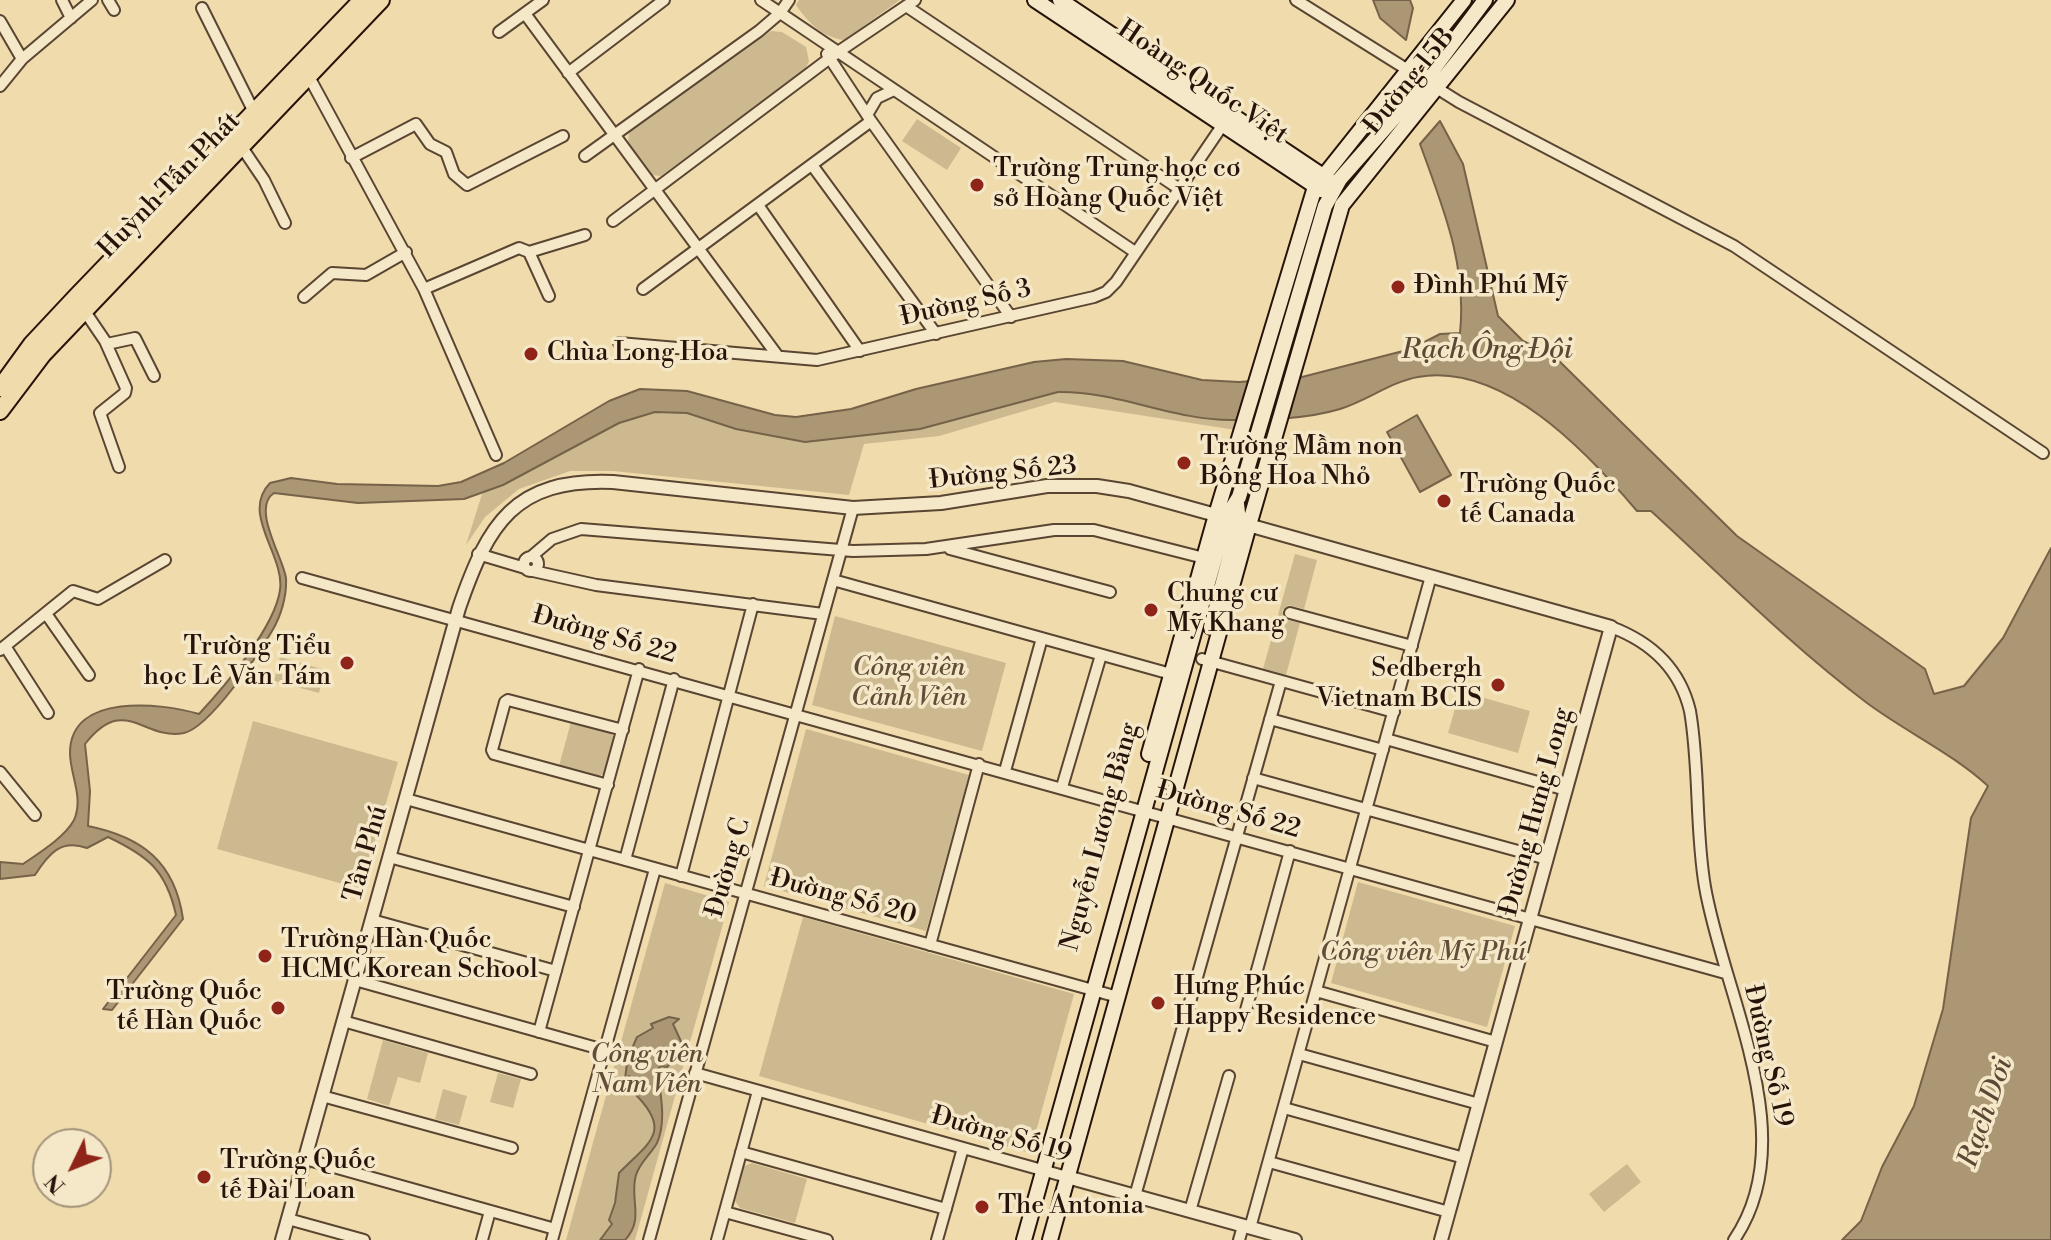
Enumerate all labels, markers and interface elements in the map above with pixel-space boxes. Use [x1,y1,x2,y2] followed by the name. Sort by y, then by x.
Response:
[1111,14,1293,152] street label: Hoàng Quốc Việt
[1358,23,1462,141] street label: Đường 15B
[92,106,248,266] street label: Huỳnh Tấn Phát
[993,154,1241,216] place label: Trường Trung học cơ sở Hoàng Quốc Việt
[968,176,986,194] marker: Trường Trung học cơ sở Hoàng Quốc Việt
[1414,271,1568,303] place label: Đình Phú Mỹ
[898,274,1034,334] street label: Đường Số 3
[1389,278,1407,296] marker: Đình Phú Mỹ
[1401,334,1573,368] water label: Rạch Ông Đội
[547,338,728,370] place label: Chùa Long Hoa
[522,345,540,363] marker: Chùa Long Hoa
[1200,432,1403,494] place label: Trường Mầm non Bông Hoa Nhỏ
[928,451,1078,497] street label: Đường Số 23
[1175,454,1193,472] marker: Trường Mầm non Bông Hoa Nhỏ
[1460,470,1616,532] place label: Trường Quốc tế Canada
[1435,492,1453,510] marker: Trường Quốc tế Canada
[1167,579,1285,640] place label: Chung cư Mỹ Khang
[528,601,680,671] street label: Đường Số 22
[1142,601,1160,619] marker: Chung cư Mỹ Khang
[144,632,331,694] place label: Trường Tiểu học Lê Văn Tám
[851,653,967,714] park label: Công viên Cảnh Viên
[338,654,356,672] marker: Trường Tiểu học Lê Văn Tám
[1316,654,1482,716] place label: Sedbergh Vietnam BCIS
[1489,676,1507,694] marker: Sedbergh Vietnam BCIS
[1494,704,1580,920] street label: Đường Hưng Long
[1055,719,1147,955] street label: Nguyễn Lương Bằng
[1152,776,1304,846] street label: Đường Số 22
[338,802,396,906] street label: Tân Phú
[700,815,758,921] street label: Đường C
[766,863,920,933] street label: Đường Số 20
[281,925,538,986] place label: Trường Hàn Quốc HCMC Korean School
[1320,938,1526,970] park label: Công viên Mỹ Phú
[256,947,274,965] marker: Trường Hàn Quốc HCMC Korean School
[1174,972,1376,1034] place label: Hưng Phúc Happy Residence
[106,977,262,1038] place label: Trường Quốc tế Hàn Quốc
[1736,982,1798,1130] street label: Đường Số 19
[1149,994,1167,1012] marker: Hưng Phúc Happy Residence
[269,999,287,1017] marker: Trường Quốc tế Hàn Quốc
[591,1040,703,1102] park label: Công viên Nam Viên
[1953,1054,2021,1172] water label: Rạch Dơi
[927,1101,1075,1171] street label: Đường Số 19
[32,1128,112,1208] north arrow
[220,1146,376,1208] place label: Trường Quốc tế Đài Loan
[40,1168,71,1199] text: N
[195,1168,213,1186] marker: Trường Quốc tế Đài Loan
[998,1191,1144,1223] place label: The Antonia
[973,1198,991,1216] marker: The Antonia

